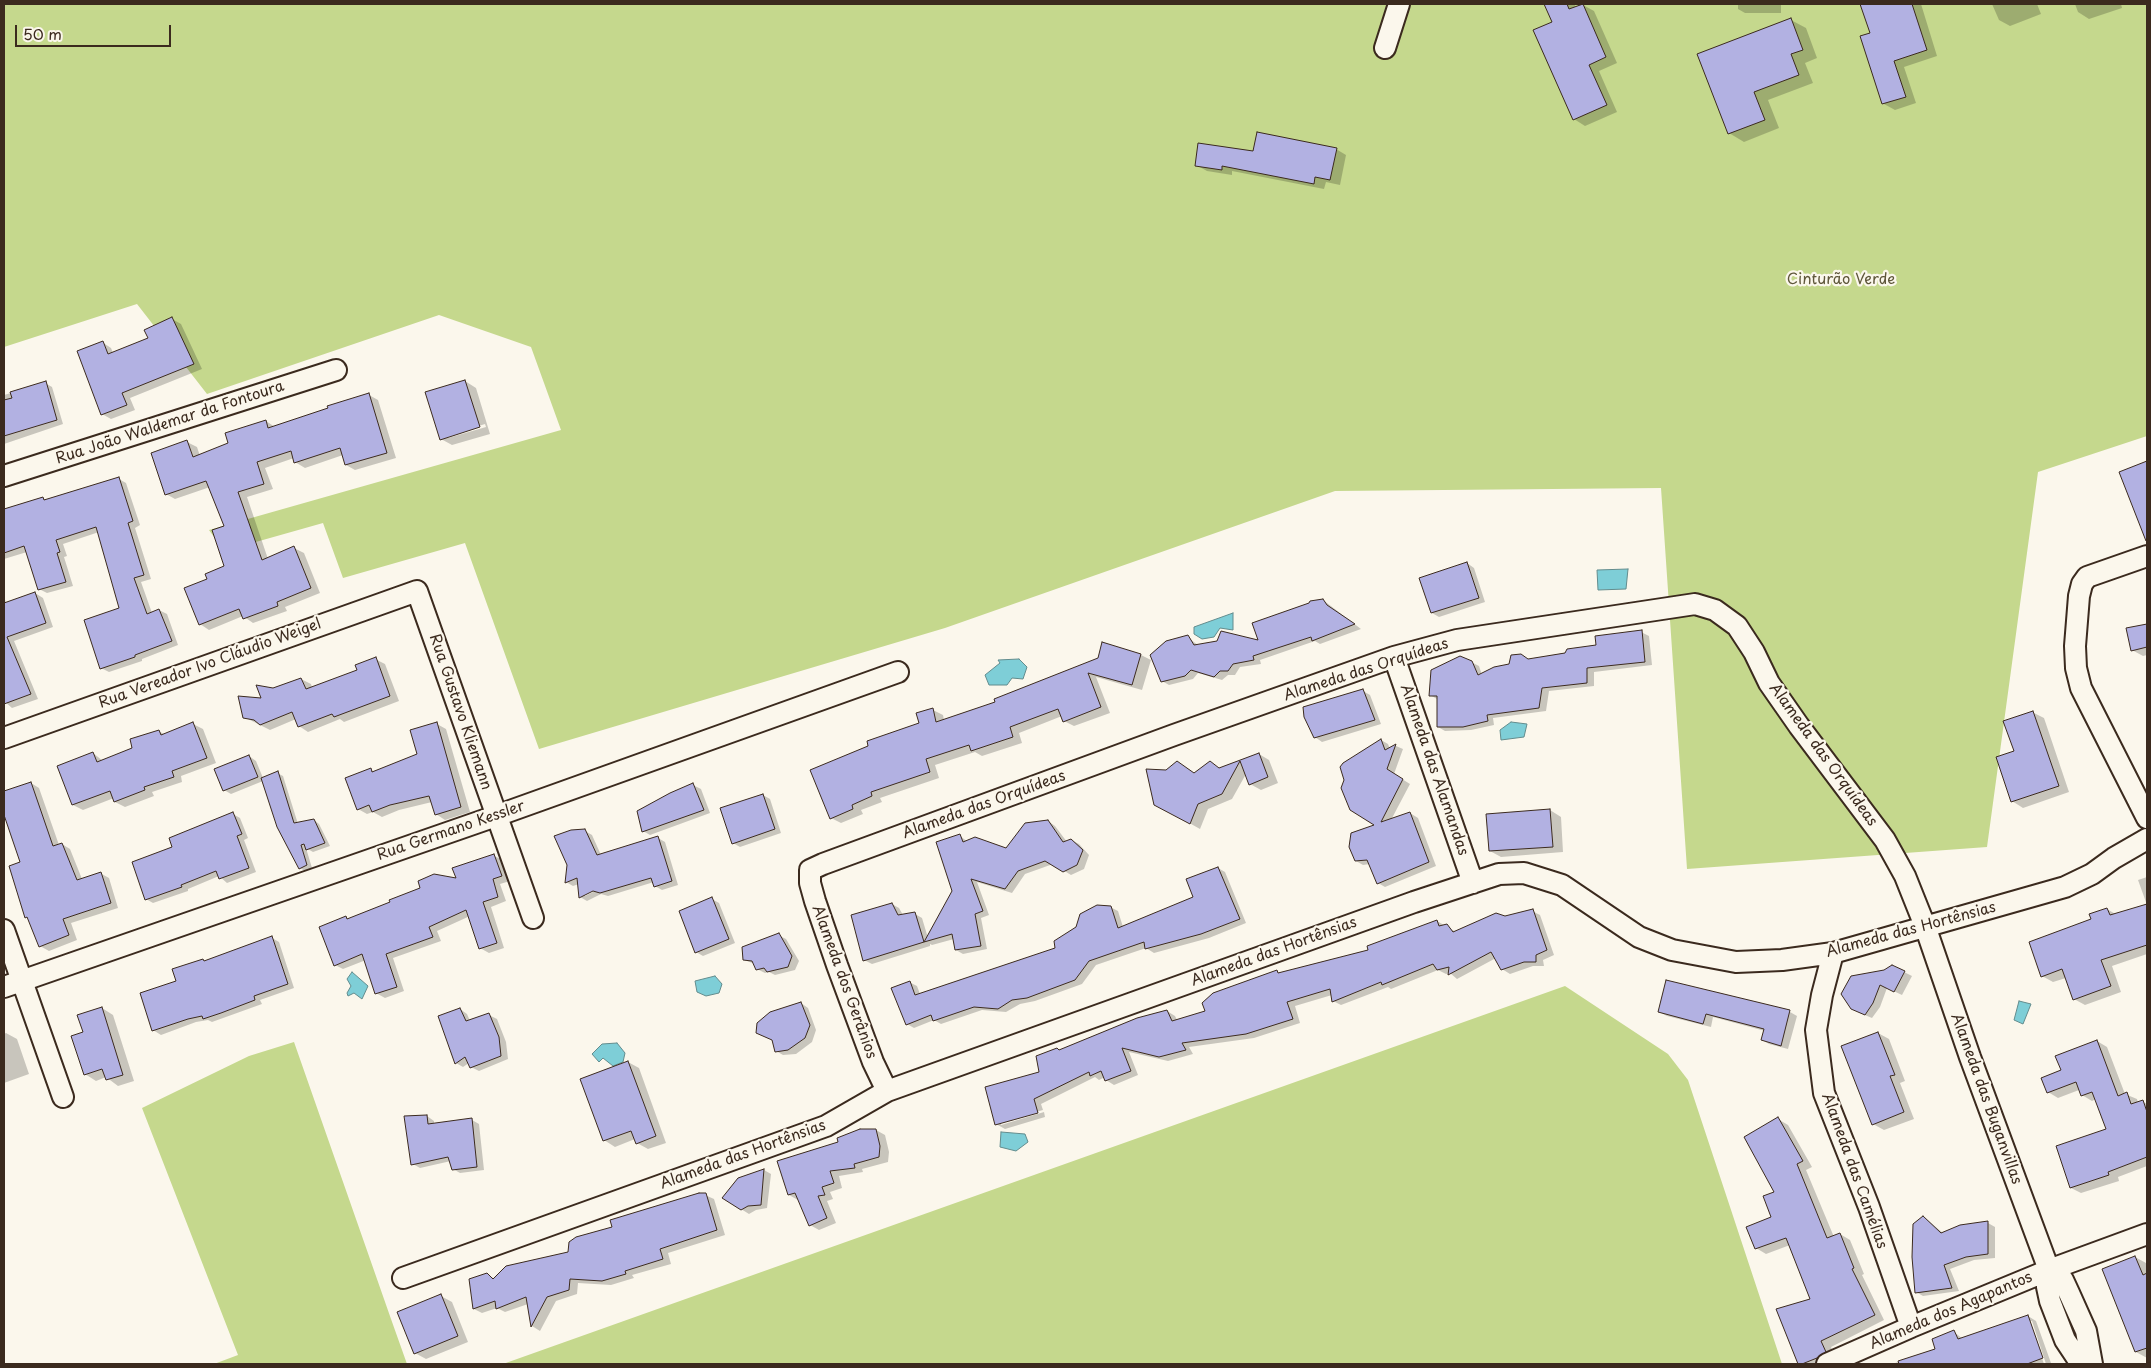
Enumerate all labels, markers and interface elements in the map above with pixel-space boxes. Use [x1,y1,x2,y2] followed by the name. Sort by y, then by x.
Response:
[18,15,174,47] scale bar
[23,22,62,45] text: 50 m
[1787,271,1895,289] park label: Cinturão Verde
[54,377,286,469] street label: Rua João Waldemar da Fontoura
[96,615,324,713] street label: Rua Vereador Ivo Cláudio Weigel
[425,632,495,792] street label: Rua Gustavo Kliemann
[1281,635,1451,705] street label: Alameda das Orquídeas
[1765,680,1881,830] street label: Alameda das Orquídeas
[1396,682,1472,858] street label: Alameda das Alamandas
[900,767,1068,843] street label: Alameda das Orquídeas
[375,797,527,865] street label: Rua Germano Kessler
[1824,899,1998,961] street label: Alameda das Hortênsias
[808,903,880,1061] street label: Alameda dos Gerânios
[1189,914,1359,990] street label: Alameda das Hortênsias
[1947,1011,2025,1187] street label: Alameda das Buganvillas
[1817,1091,1891,1251] street label: Alameda das Camélias
[658,1117,828,1193] street label: Alameda das Hortênsias
[1867,1268,2035,1354] street label: Alameda dos Agapantos

